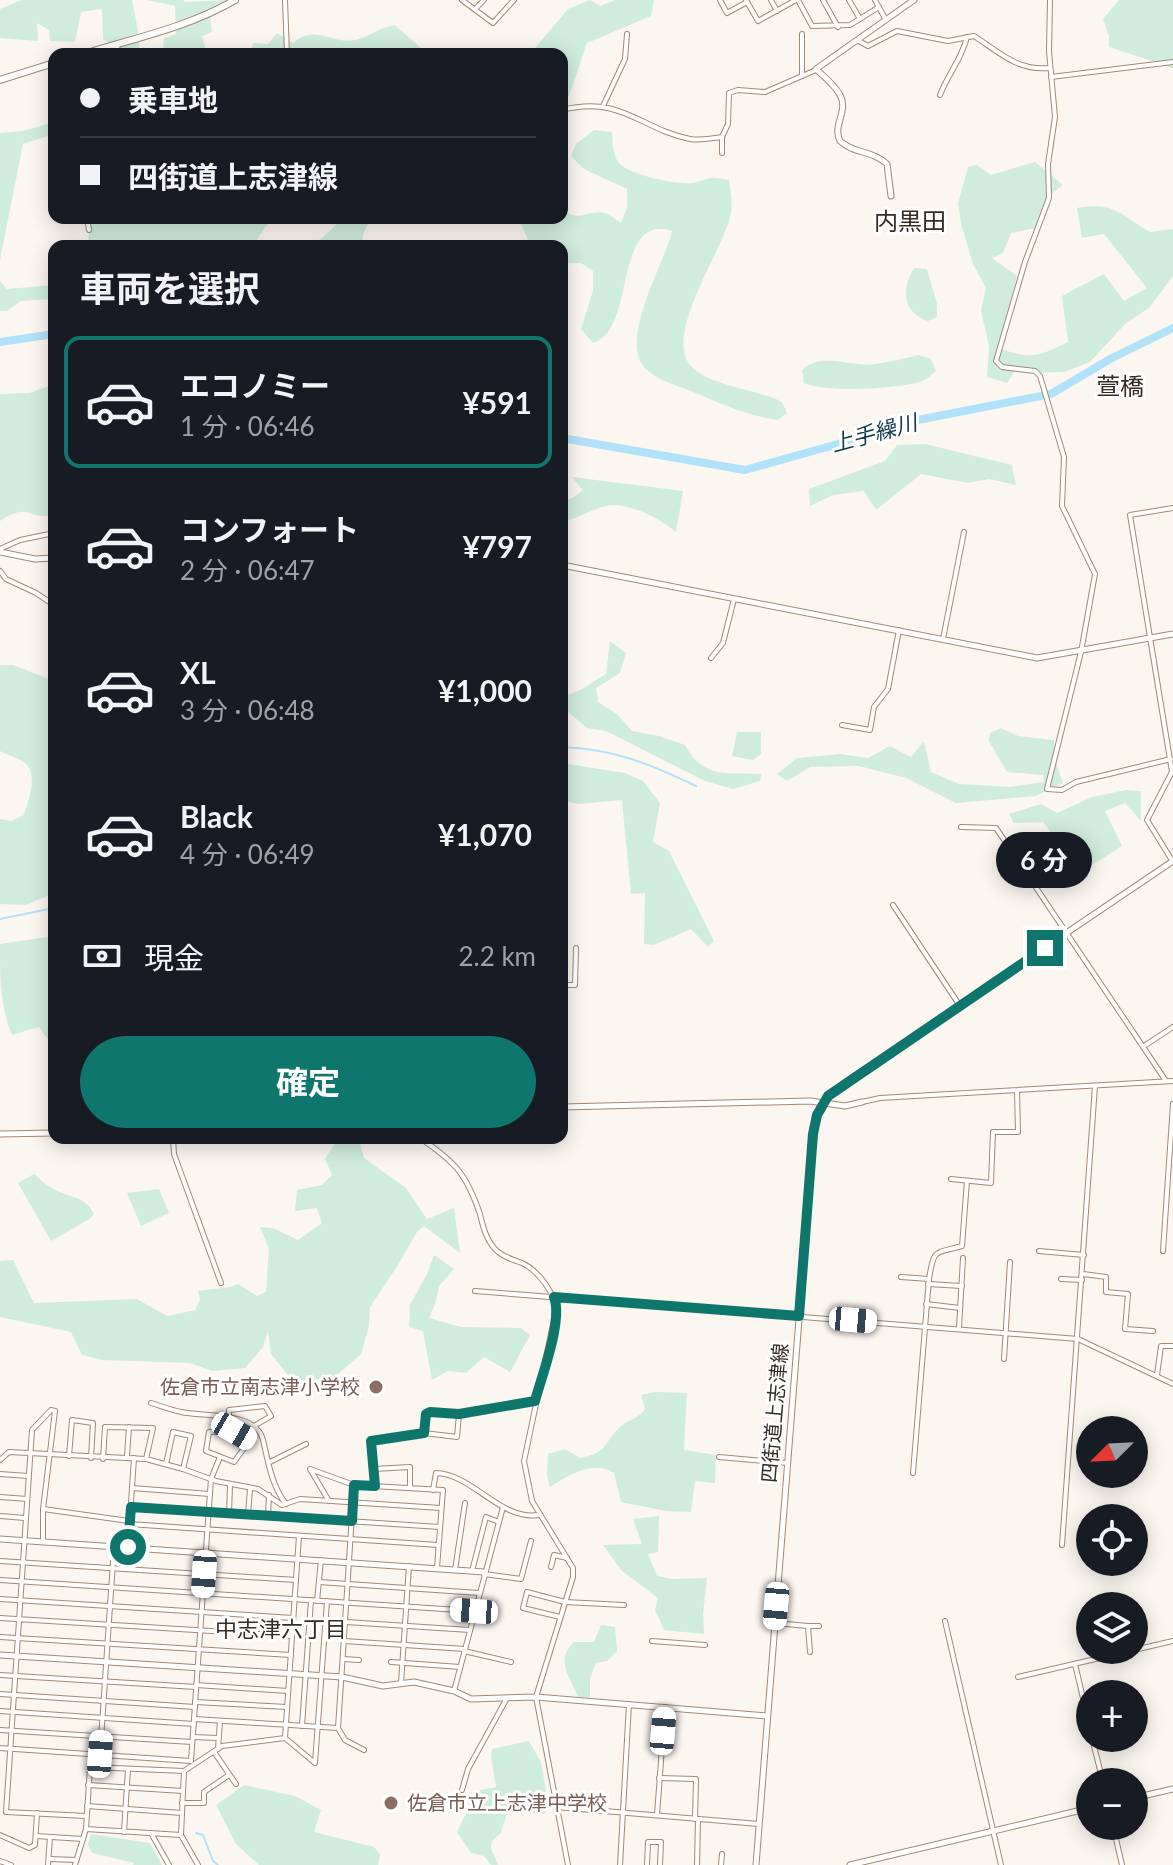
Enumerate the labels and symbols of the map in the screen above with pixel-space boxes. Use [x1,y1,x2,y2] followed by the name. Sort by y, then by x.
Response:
[874,206,946,235] district label: 内黒田
[1096,371,1144,400] district label: 萱橋
[828,408,922,457] water label: 上手繰川
[997,832,1093,888] callout: 6 分
[1027,930,1063,966] route end
[828,1306,878,1334] car
[756,1342,792,1484] street label: 四街道上志津線
[160,1374,360,1398] place label: 佐倉市立南志津小学校
[367,1378,385,1396] marker: 佐倉市立南志津小学校
[207,1409,261,1453] car
[1076,1416,1148,1488] north arrow
[110,1529,146,1565] route start
[190,1549,218,1599] car
[762,1581,790,1631] car
[449,1597,499,1625] car
[215,1615,347,1642] district label: 中志津六丁目
[649,1706,677,1756] car
[86,1729,114,1779] car
[407,1790,607,1814] place label: 佐倉市立上志津中学校
[382,1794,400,1812] marker: 佐倉市立上志津中学校

